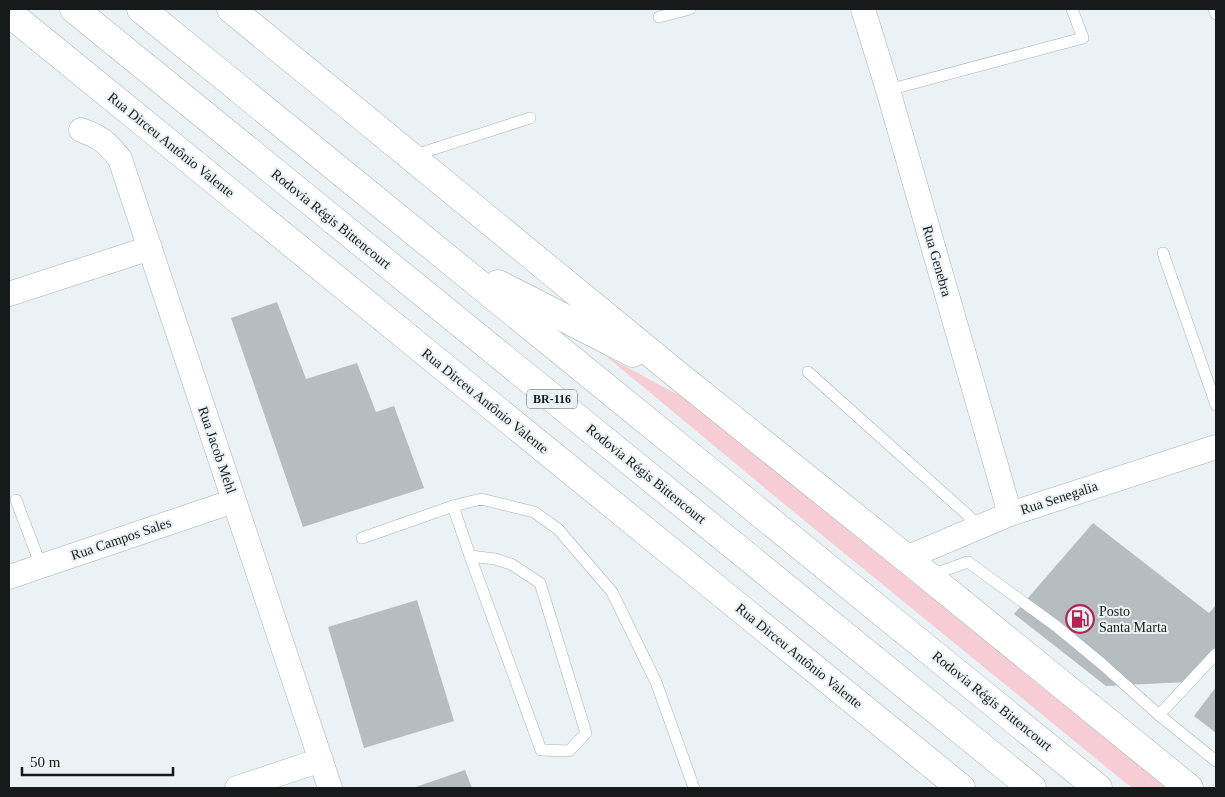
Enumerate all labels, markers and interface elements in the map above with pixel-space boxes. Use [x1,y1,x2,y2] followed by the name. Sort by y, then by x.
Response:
[105,89,237,201] street label: Rua Dirceu Antônio Valente
[268,166,394,272] street label: Rodovia Régis Bittencourt
[920,224,955,299] street label: Rua Genebra
[419,345,551,457] street label: Rua Dirceu Antônio Valente
[527,389,577,408] road number: BR-116
[195,405,239,496] street label: Rua Jacob Mehl
[583,421,709,527] street label: Rodovia Régis Bittencourt
[1018,478,1100,518] street label: Rua Senegalia
[69,515,173,563] street label: Rua Campos Sales
[733,600,865,712] street label: Rua Dirceu Antônio Valente
[1065,604,1095,634] fuel station icon: Posto Santa Marta
[1099,604,1168,635] place label: Posto Santa Marta
[929,648,1055,754] street label: Rodovia Régis Bittencourt
[22,744,174,776] scale bar
[30,754,61,770] text: 50 m

